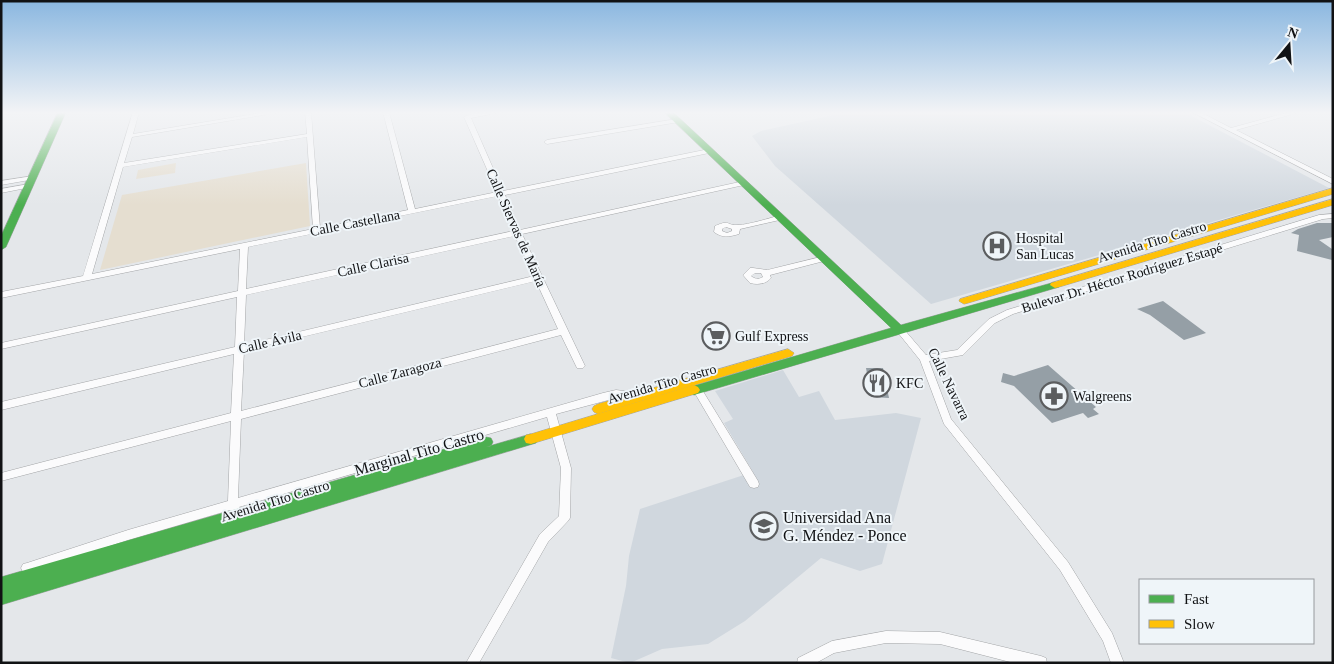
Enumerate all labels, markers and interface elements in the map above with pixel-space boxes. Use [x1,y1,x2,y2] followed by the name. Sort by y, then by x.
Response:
[1264,20,1314,70] north arrow
[1286,24,1300,42] text: N
[483,167,549,290] street label: Calle Siervas de María
[309,207,402,239] street label: Calle Castellana
[1096,218,1208,266] street label: Avenida Tito Castro
[982,231,1012,261] hospital icon: Hospital San Lucas
[1016,231,1074,262] place label: Hospital San Lucas
[1020,240,1224,316] street label: Bulevar Dr. Héctor Rodríguez Estapé
[336,250,411,280] street label: Calle Clarisa
[701,321,731,351] supermarket icon: Gulf Express
[237,326,304,357] street label: Calle Ávila
[735,329,809,344] place label: Gulf Express
[925,346,973,423] street label: Calle Navarra
[357,355,444,391] street label: Calle Zaragoza
[606,361,718,407] street label: Avenida Tito Castro
[862,368,892,398] restaurant icon: KFC
[896,376,923,391] place label: KFC
[1039,381,1069,411] pharmacy icon: Walgreens
[1073,389,1132,404] place label: Walgreens
[352,425,486,480] street label: Marginal Tito Castro
[219,477,331,525] street label: Avenida Tito Castro
[783,509,907,544] place label: Universidad Ana G. Méndez - Ponce
[749,511,779,541] school or university icon: Universidad Ana G. Méndez - Ponce
[1139,579,1314,644] legend
[1184,591,1210,607] text: Fast
[1184,616,1215,632] text: Slow

